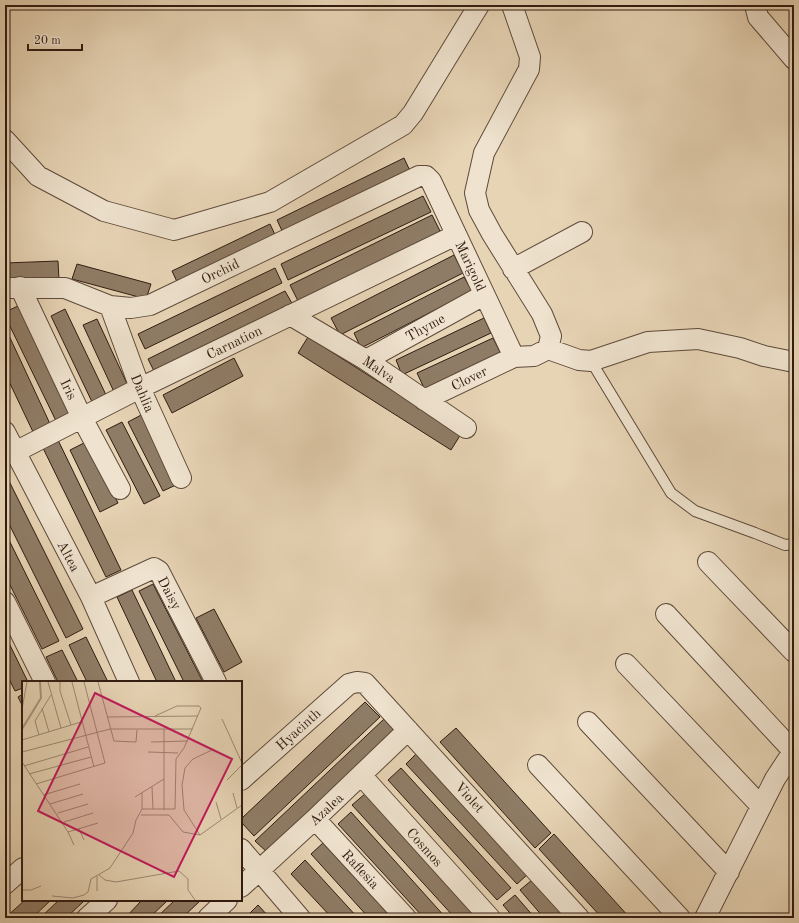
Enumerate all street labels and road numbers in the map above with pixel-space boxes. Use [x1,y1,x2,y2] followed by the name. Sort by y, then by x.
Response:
[452,239,488,294] street label: Marigold
[199,257,242,287] street label: Orchid
[403,311,448,344] street label: Thyme
[205,323,265,362] street label: Carnation
[359,354,397,386] street label: Malva
[449,364,490,394] street label: Clover
[128,372,156,415] street label: Dahlia
[57,377,79,402] street label: Iris
[54,539,82,574] street label: Altea
[155,575,184,613] street label: Daisy
[274,706,324,753] street label: Hyacinth
[452,780,487,816] street label: Violet
[307,791,346,829] street label: Azalea
[403,826,445,870] street label: Cosmos
[339,848,382,892] street label: Raflesia

